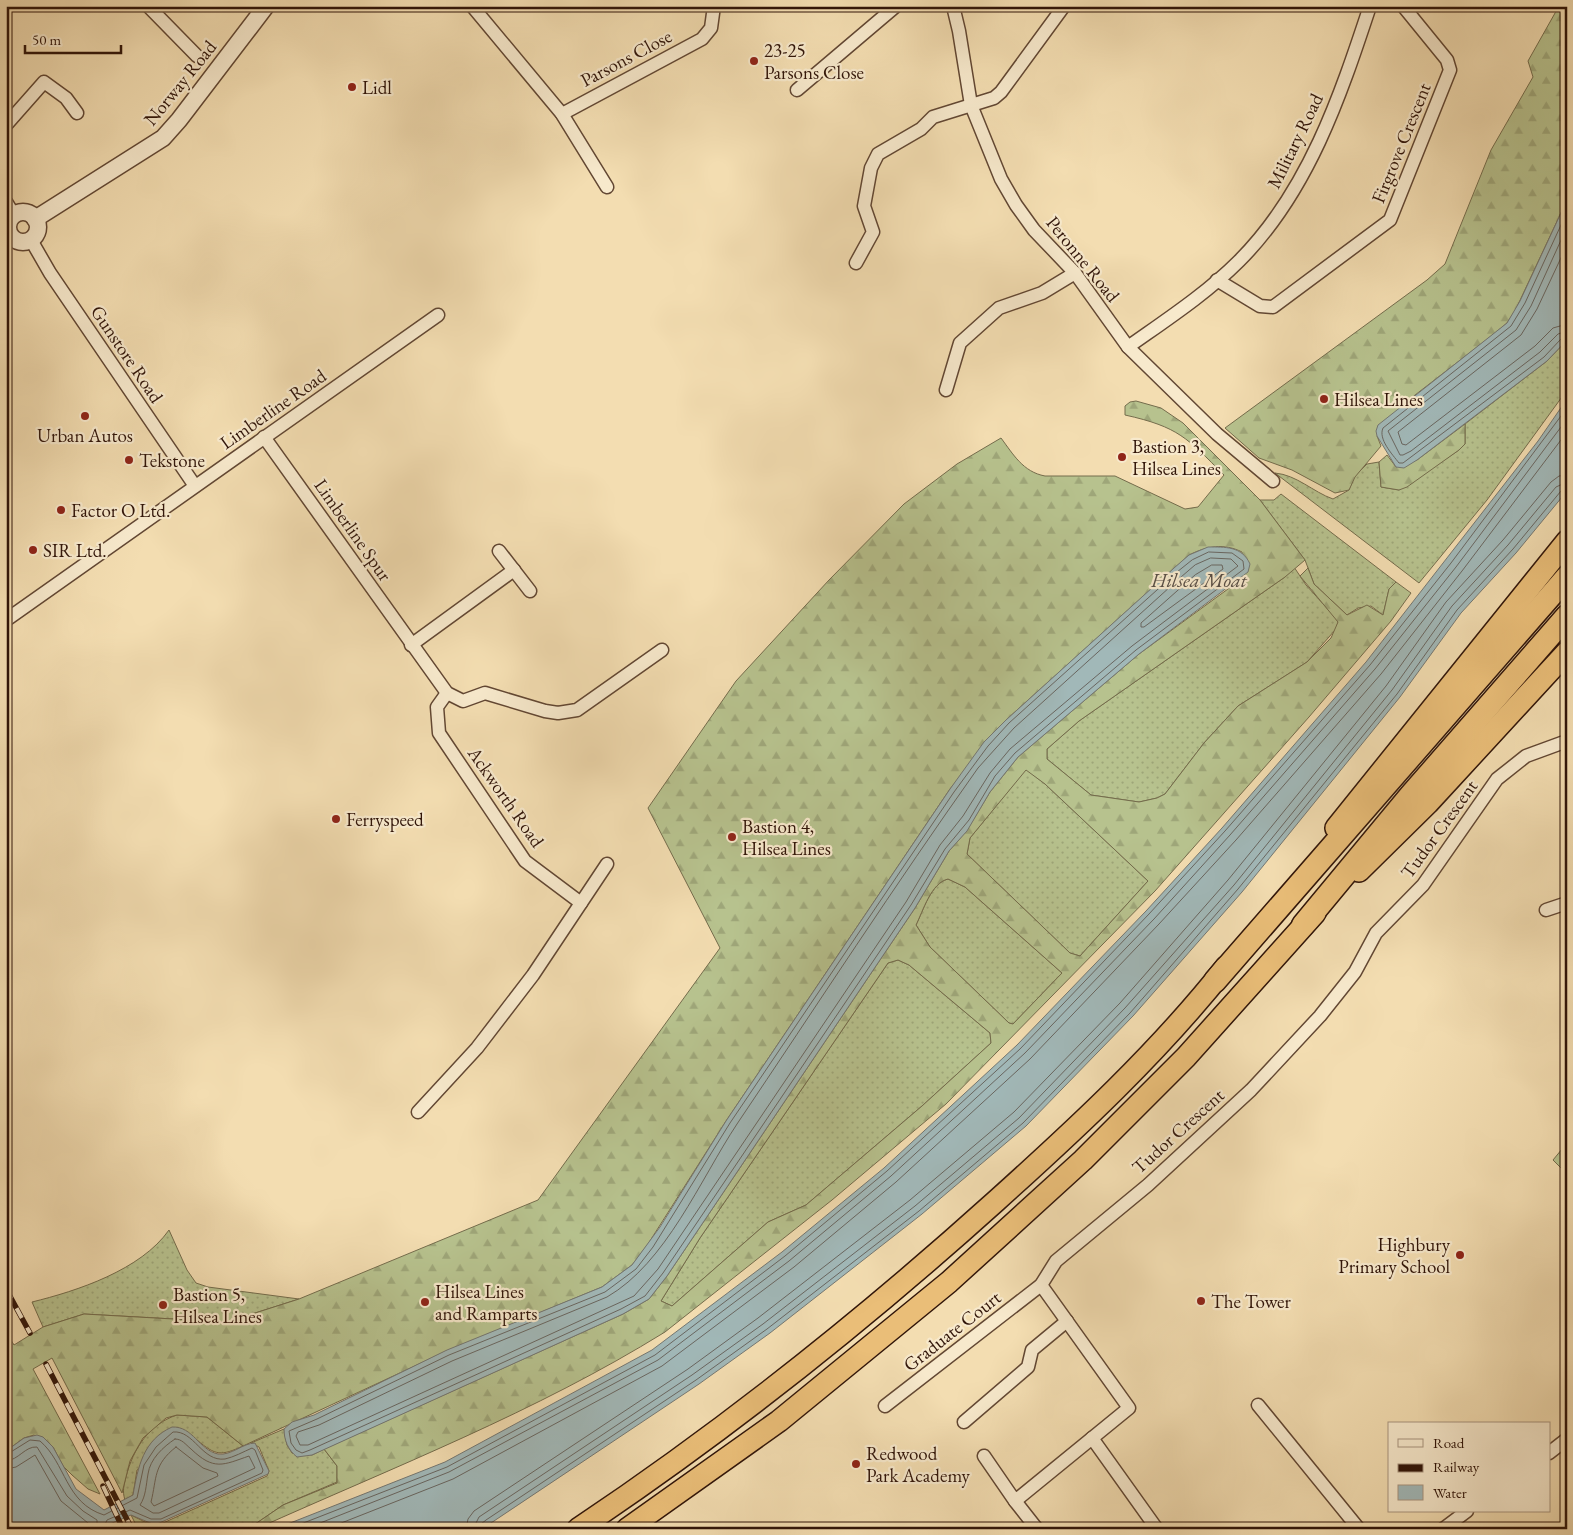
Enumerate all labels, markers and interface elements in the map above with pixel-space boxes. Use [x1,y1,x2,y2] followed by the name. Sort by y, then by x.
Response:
[25,22,121,54] scale bar
[576,23,676,93] street label: Parsons Close
[32,30,61,49] text: 50 m
[138,35,222,131] street label: Norway Road
[764,38,864,85] place label: 23-25 Parsons Close
[748,55,760,67] marker: 23-25 Parsons Close
[362,75,392,100] place label: Lidl
[1365,79,1437,207] street label: Firgrove Crescent
[346,81,358,93] marker: Lidl
[1261,89,1329,193] street label: Military Road
[1041,211,1126,307] street label: Peronne Road
[85,300,169,408] street label: Gunstore Road
[215,363,331,455] street label: Limberline Road
[1334,387,1423,412] place label: Hilsea Lines
[1318,393,1330,405] marker: Hilsea Lines
[79,410,91,422] marker: Urban Autos
[37,423,133,448] place label: Urban Autos
[1132,434,1221,481] place label: Bastion 3, Hilsea Lines
[139,448,205,473] place label: Tekstone
[1116,451,1128,463] marker: Bastion 3, Hilsea Lines
[123,454,135,466] marker: Tekstone
[308,474,398,587] street label: Limberline Spur
[71,498,170,523] place label: Factor O Ltd.
[55,504,67,516] marker: Factor O Ltd.
[43,538,107,563] place label: SIR Ltd.
[27,544,39,556] marker: SIR Ltd.
[1150,567,1248,593] water label: Hilsea Moat
[462,741,550,853] street label: Ackworth Road
[1395,775,1483,883] street label: Tudor Crescent
[346,807,424,832] place label: Ferryspeed
[330,813,342,825] marker: Ferryspeed
[742,814,831,861] place label: Bastion 4, Hilsea Lines
[726,831,738,843] marker: Bastion 4, Hilsea Lines
[1127,1083,1230,1179] street label: Tudor Crescent
[1338,1232,1451,1279] place label: Highbury Primary School
[1454,1249,1466,1261] marker: Highbury Primary School
[435,1279,537,1326] place label: Hilsea Lines and Ramparts
[173,1282,262,1329] place label: Bastion 5, Hilsea Lines
[898,1285,1006,1377] street label: Graduate Court
[1211,1289,1292,1314] place label: The Tower
[1195,1295,1207,1307] marker: The Tower
[419,1296,431,1308] marker: Hilsea Lines and Ramparts
[157,1299,169,1311] marker: Bastion 5, Hilsea Lines
[1388,1422,1550,1512] legend
[1433,1433,1465,1452] text: Road
[866,1441,970,1488] place label: Redwood Park Academy
[1433,1457,1480,1476] text: Railway
[850,1458,862,1470] marker: Redwood Park Academy
[1433,1483,1467,1502] text: Water

